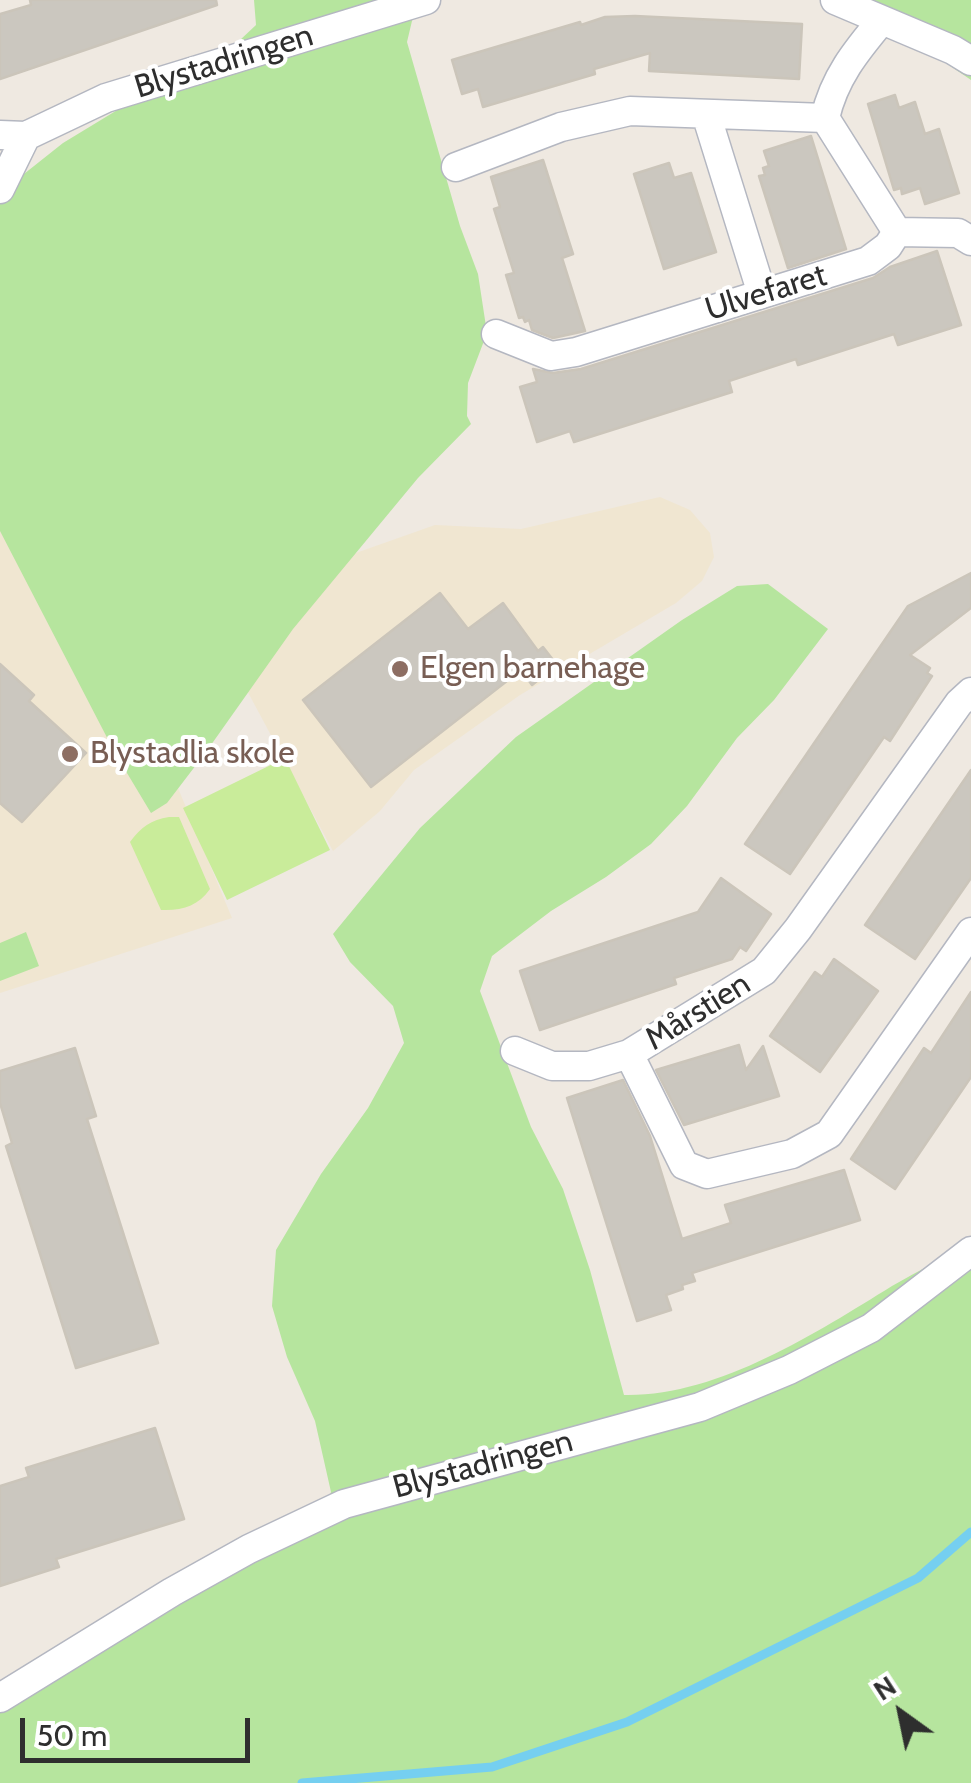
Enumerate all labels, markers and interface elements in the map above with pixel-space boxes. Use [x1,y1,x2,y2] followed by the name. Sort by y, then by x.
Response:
[130,17,318,107] street label: Blystadringen
[701,256,831,330] street label: Ulvefaret
[420,650,645,688] place label: Elgen barnehage
[389,658,411,680] marker: Elgen barnehage
[90,735,295,773] place label: Blystadlia skole
[59,743,81,765] marker: Blystadlia skole
[638,965,758,1059] street label: Mårstien
[389,1423,577,1507] street label: Blystadringen
[851,1663,951,1763] north arrow
[867,1668,902,1707] text: N
[25,1698,255,1760] scale bar
[37,1717,107,1754] text: 50 m

